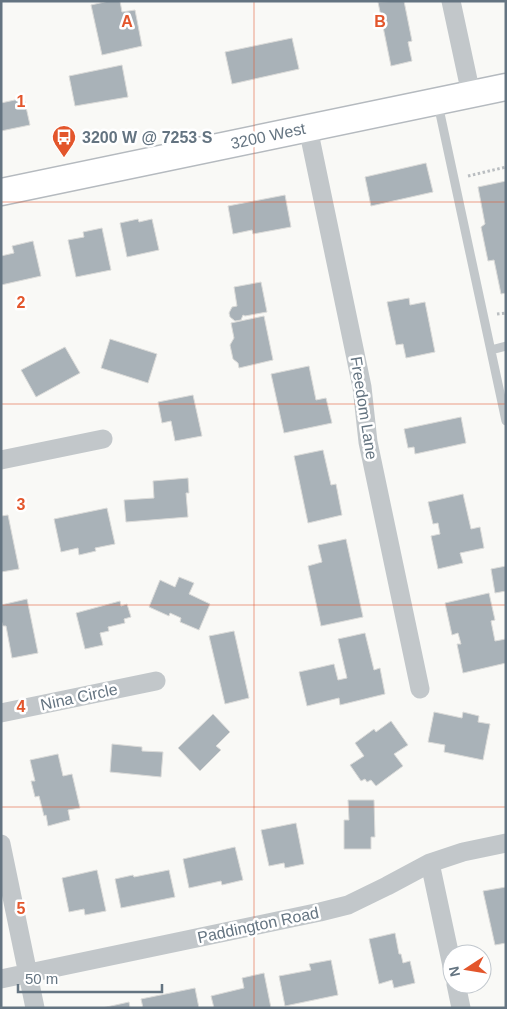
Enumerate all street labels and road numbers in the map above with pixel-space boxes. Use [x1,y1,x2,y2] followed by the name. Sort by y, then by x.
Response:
[229,120,308,152] street label: 3200 West
[347,355,381,461] street label: Freedom Lane
[39,681,119,713] street label: Nina Circle
[196,904,320,946] street label: Paddington Road

